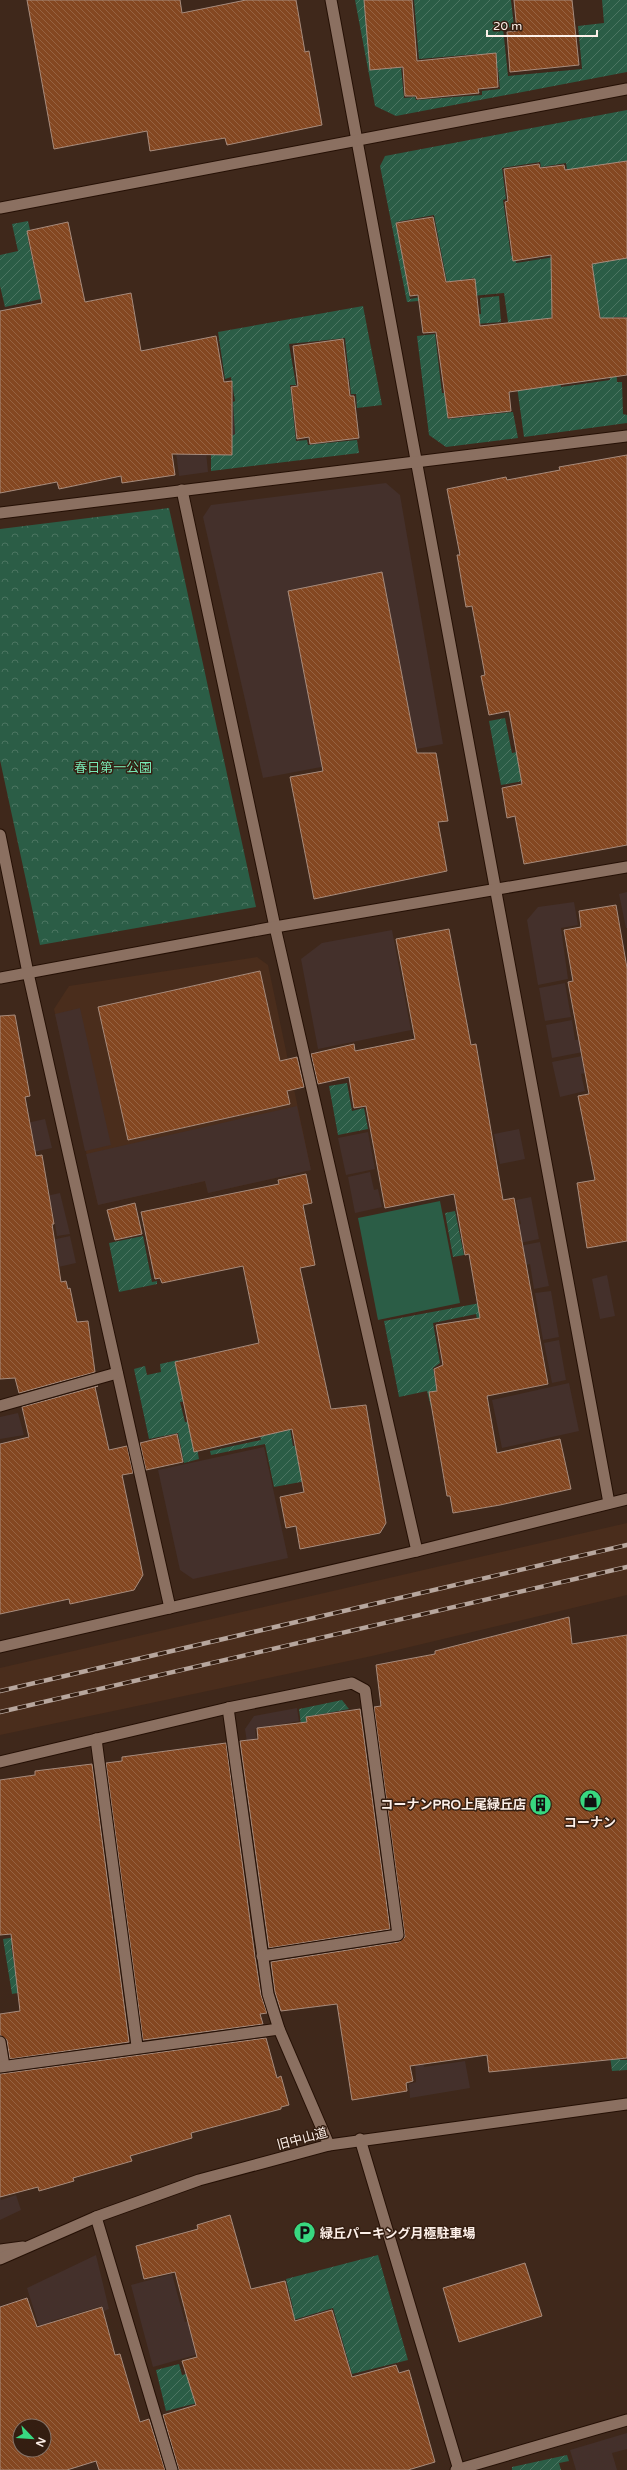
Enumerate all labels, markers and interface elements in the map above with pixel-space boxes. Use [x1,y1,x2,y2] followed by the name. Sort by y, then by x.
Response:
[487,12,597,38] scale bar
[493,19,522,33] text: 20 m
[74,760,152,776] park label: 春日第一公園
[577,1787,603,1813] shop icon: コーナン
[528,1791,554,1817] building icon: コーナンPRO上尾緑丘店
[380,1797,526,1813] place label: コーナンPRO上尾緑丘店
[564,1815,616,1831] place label: コーナン
[275,2125,329,2153] street label: 旧中山道
[292,2220,318,2246] parking icon: 緑丘パーキング月極駐車場
[319,2226,476,2242] place label: 緑丘パーキング月極駐車場
[12,2418,52,2458] north arrow
[33,2435,48,2449] text: N

